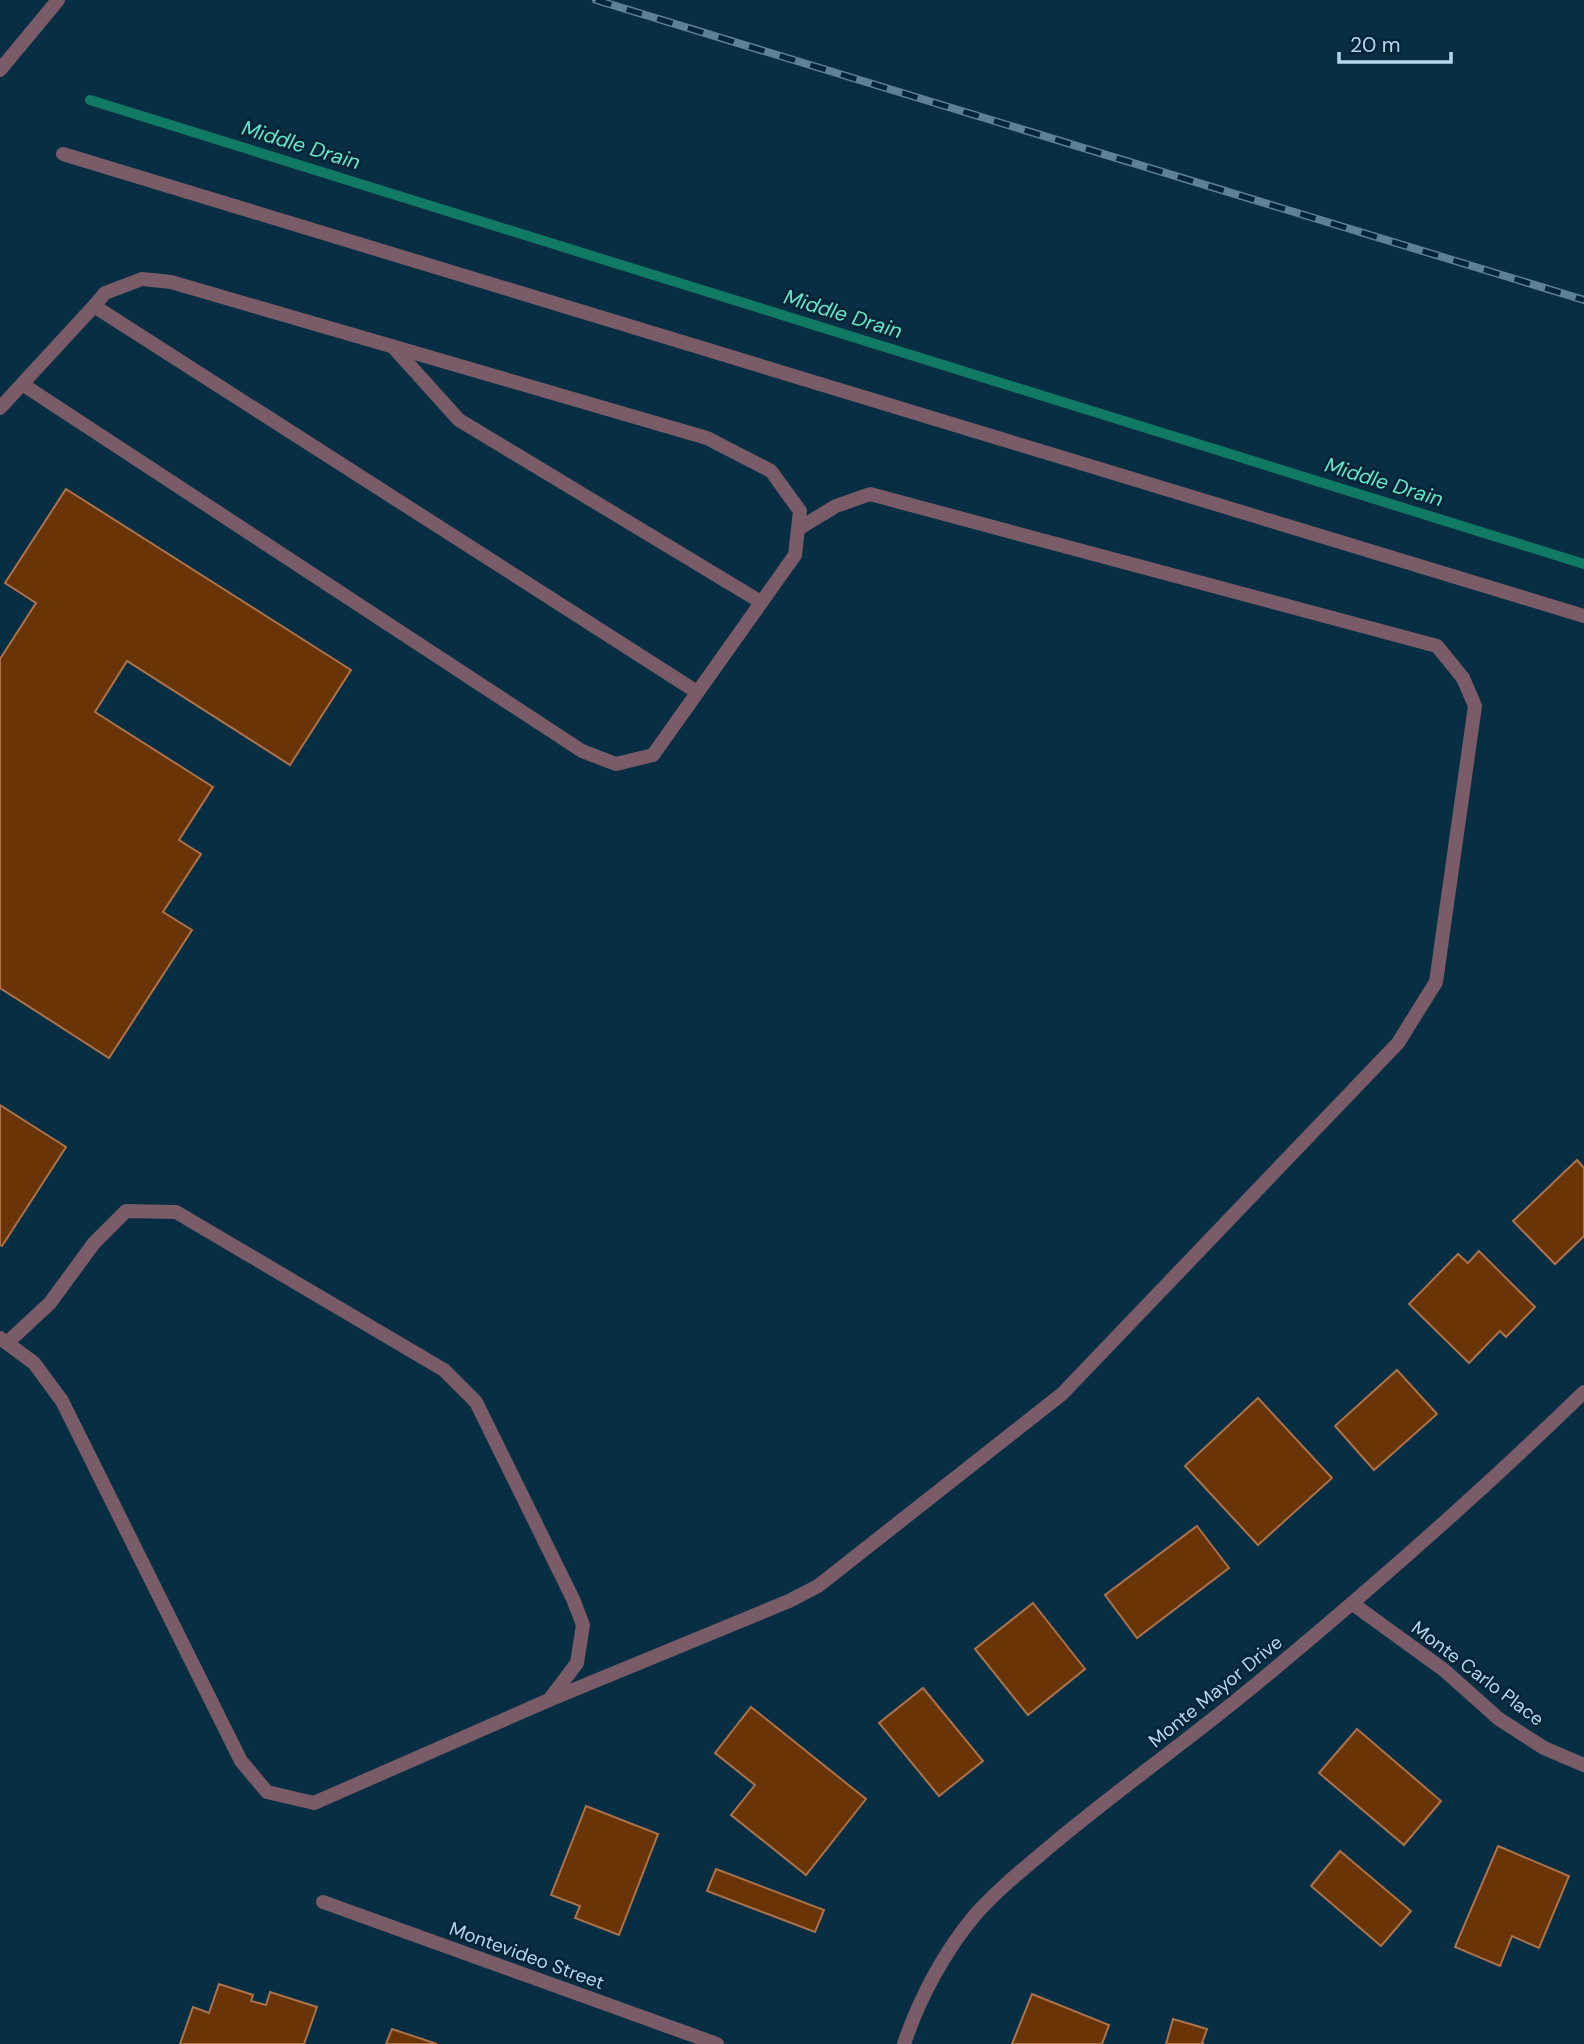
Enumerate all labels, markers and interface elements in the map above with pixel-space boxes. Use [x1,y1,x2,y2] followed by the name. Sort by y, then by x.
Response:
[1339,21,1451,65] scale bar
[1350,31,1401,59] text: 20 m
[238,114,364,176] water label: Middle Drain
[780,283,906,345] water label: Middle Drain
[1321,451,1447,513] water label: Middle Drain
[1406,1615,1549,1732] street label: Monte Carlo Place
[1143,1630,1287,1753] street label: Monte Mayor Drive
[446,1916,608,1995] street label: Montevideo Street

